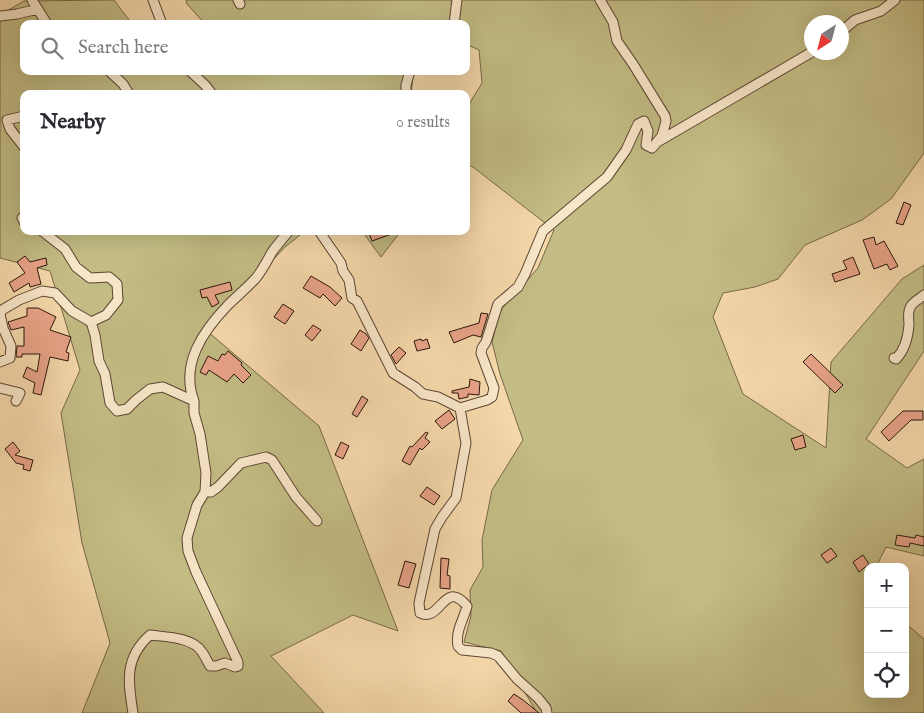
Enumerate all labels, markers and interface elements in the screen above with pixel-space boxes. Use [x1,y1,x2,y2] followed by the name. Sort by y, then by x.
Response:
[804,15,849,60] north arrow
[20,20,470,75] search box
[38,34,66,62] icon: search
[78,36,169,60] text: Search here
[40,109,105,136] text: Nearby
[396,113,450,133] text: 0 results
[864,563,909,698] map controls
[864,563,909,608] button: +
[864,608,909,653] button: −
[864,653,909,698] button: locate

